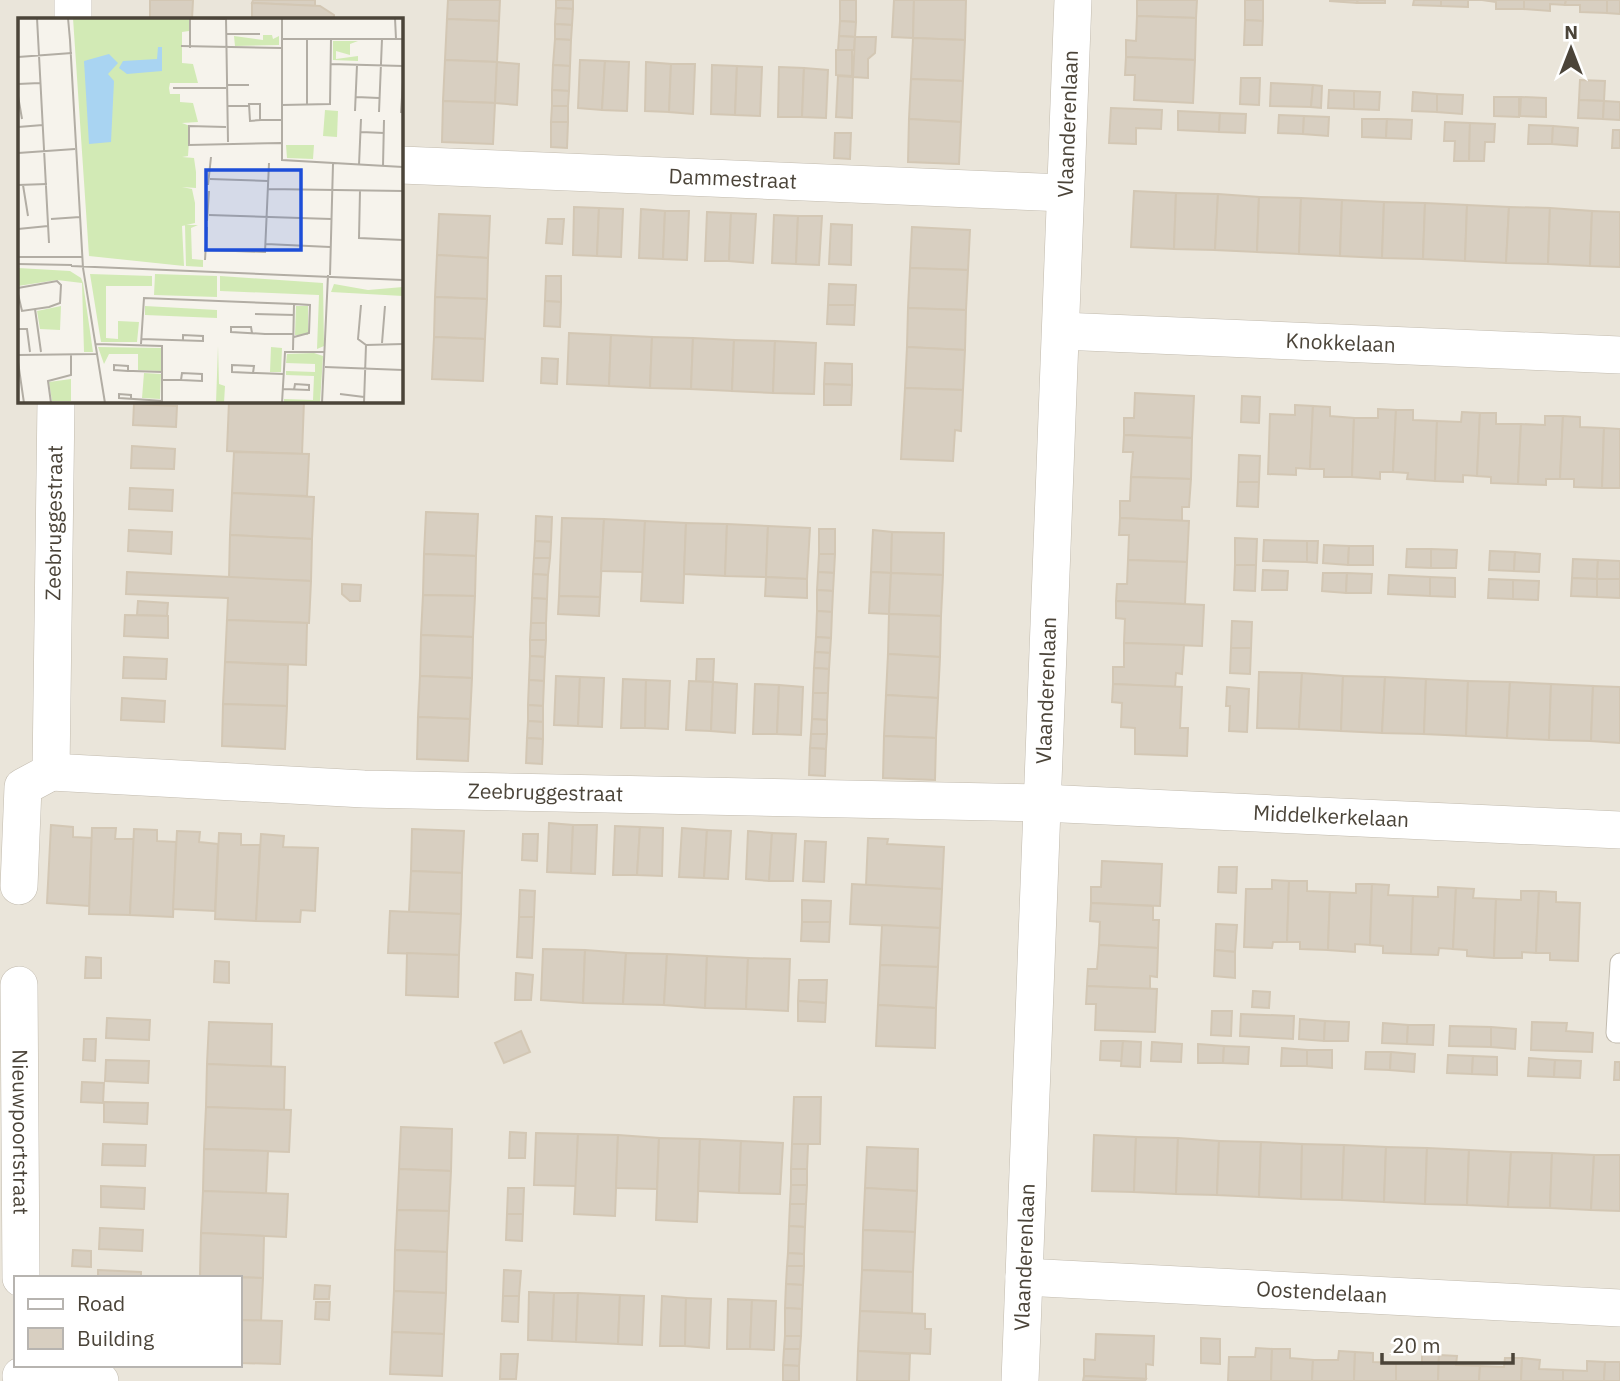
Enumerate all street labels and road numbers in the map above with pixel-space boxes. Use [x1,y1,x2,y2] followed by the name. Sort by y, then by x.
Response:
[1050,50,1084,198] street label: Vlaanderenlaan
[668,161,797,195] street label: Dammestraat
[1285,326,1396,358] street label: Knokkelaan
[38,445,68,601] street label: Zeebruggestraat
[1029,616,1062,765] street label: Vlaanderenlaan
[467,776,624,807] street label: Zeebruggestraat
[1252,798,1410,833] street label: Middelkerkelaan
[6,1049,36,1215] street label: Nieuwpoortstraat
[1007,1183,1041,1331] street label: Vlaanderenlaan
[1255,1274,1388,1309] street label: Oostendelaan

